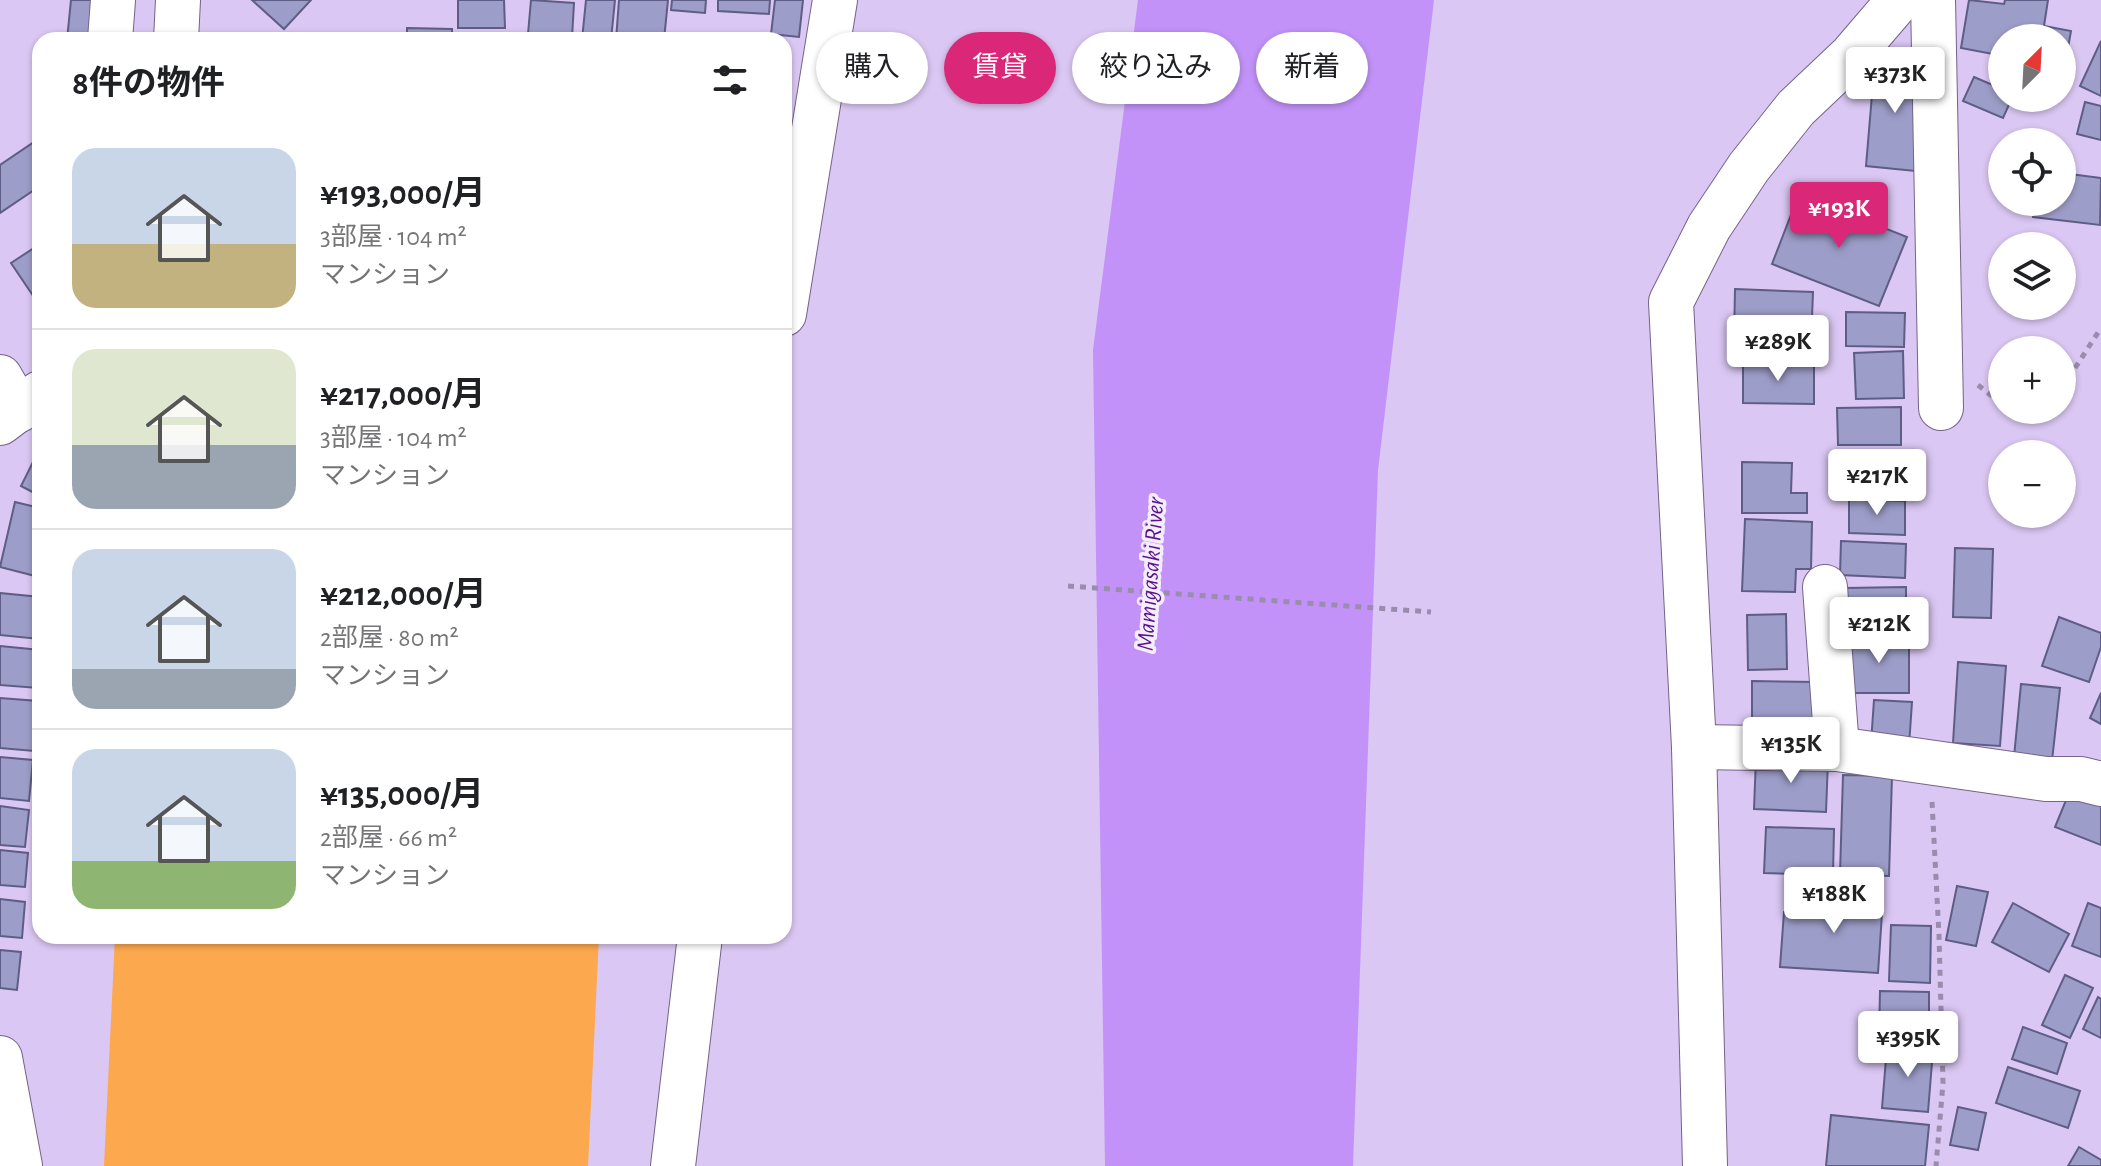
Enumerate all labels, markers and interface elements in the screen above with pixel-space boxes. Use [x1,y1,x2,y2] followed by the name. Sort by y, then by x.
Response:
[1988,24,2076,112] north arrow
[1988,24,2076,528] map controls
[816,32,928,104] chip: 購入
[944,32,1056,104] chip: 賃貸
[1072,32,1240,104] chip: 絞り込み
[1256,32,1368,104] chip: 新着
[1839,47,1951,115] pin: ¥373K
[708,58,752,102] icon: filters
[1864,60,1926,86] text: ¥373K
[72,67,225,101] text: 8件の物件
[1988,128,2076,216] button: locate
[320,177,486,211] text: ¥193,000/月
[136,180,232,276] icon: home
[1783,182,1895,250] pin: ¥193K
[1808,195,1870,221] text: ¥193K
[320,224,467,250] text: 3部屋 · 104 m²
[1988,232,2076,320] button: layers
[320,262,450,288] text: マンション
[1722,315,1834,383] pin: ¥289K
[1745,328,1811,354] text: ¥289K
[1988,336,2076,424] button: +
[320,378,485,412] text: ¥217,000/月
[136,381,232,477] icon: home
[320,425,467,451] text: 3部屋 · 104 m²
[1988,440,2076,528] button: −
[1821,449,1933,517] pin: ¥217K
[1846,462,1908,488] text: ¥217K
[320,463,450,489] text: マンション
[1134,495,1168,652] water label: Mamigasaki River
[320,578,487,612] text: ¥212,000/月
[136,581,232,677] icon: home
[1823,597,1935,665] pin: ¥212K
[1848,610,1910,636] text: ¥212K
[320,625,459,651] text: 2部屋 · 80 m²
[320,663,450,689] text: マンション
[1735,717,1847,785] pin: ¥135K
[1761,730,1821,756] text: ¥135K
[320,778,484,812] text: ¥135,000/月
[136,781,232,877] icon: home
[320,825,457,851] text: 2部屋 · 66 m²
[320,863,450,889] text: マンション
[1778,867,1890,935] pin: ¥188K
[1802,880,1866,906] text: ¥188K
[1852,1011,1964,1079] pin: ¥395K
[1876,1024,1940,1050] text: ¥395K

